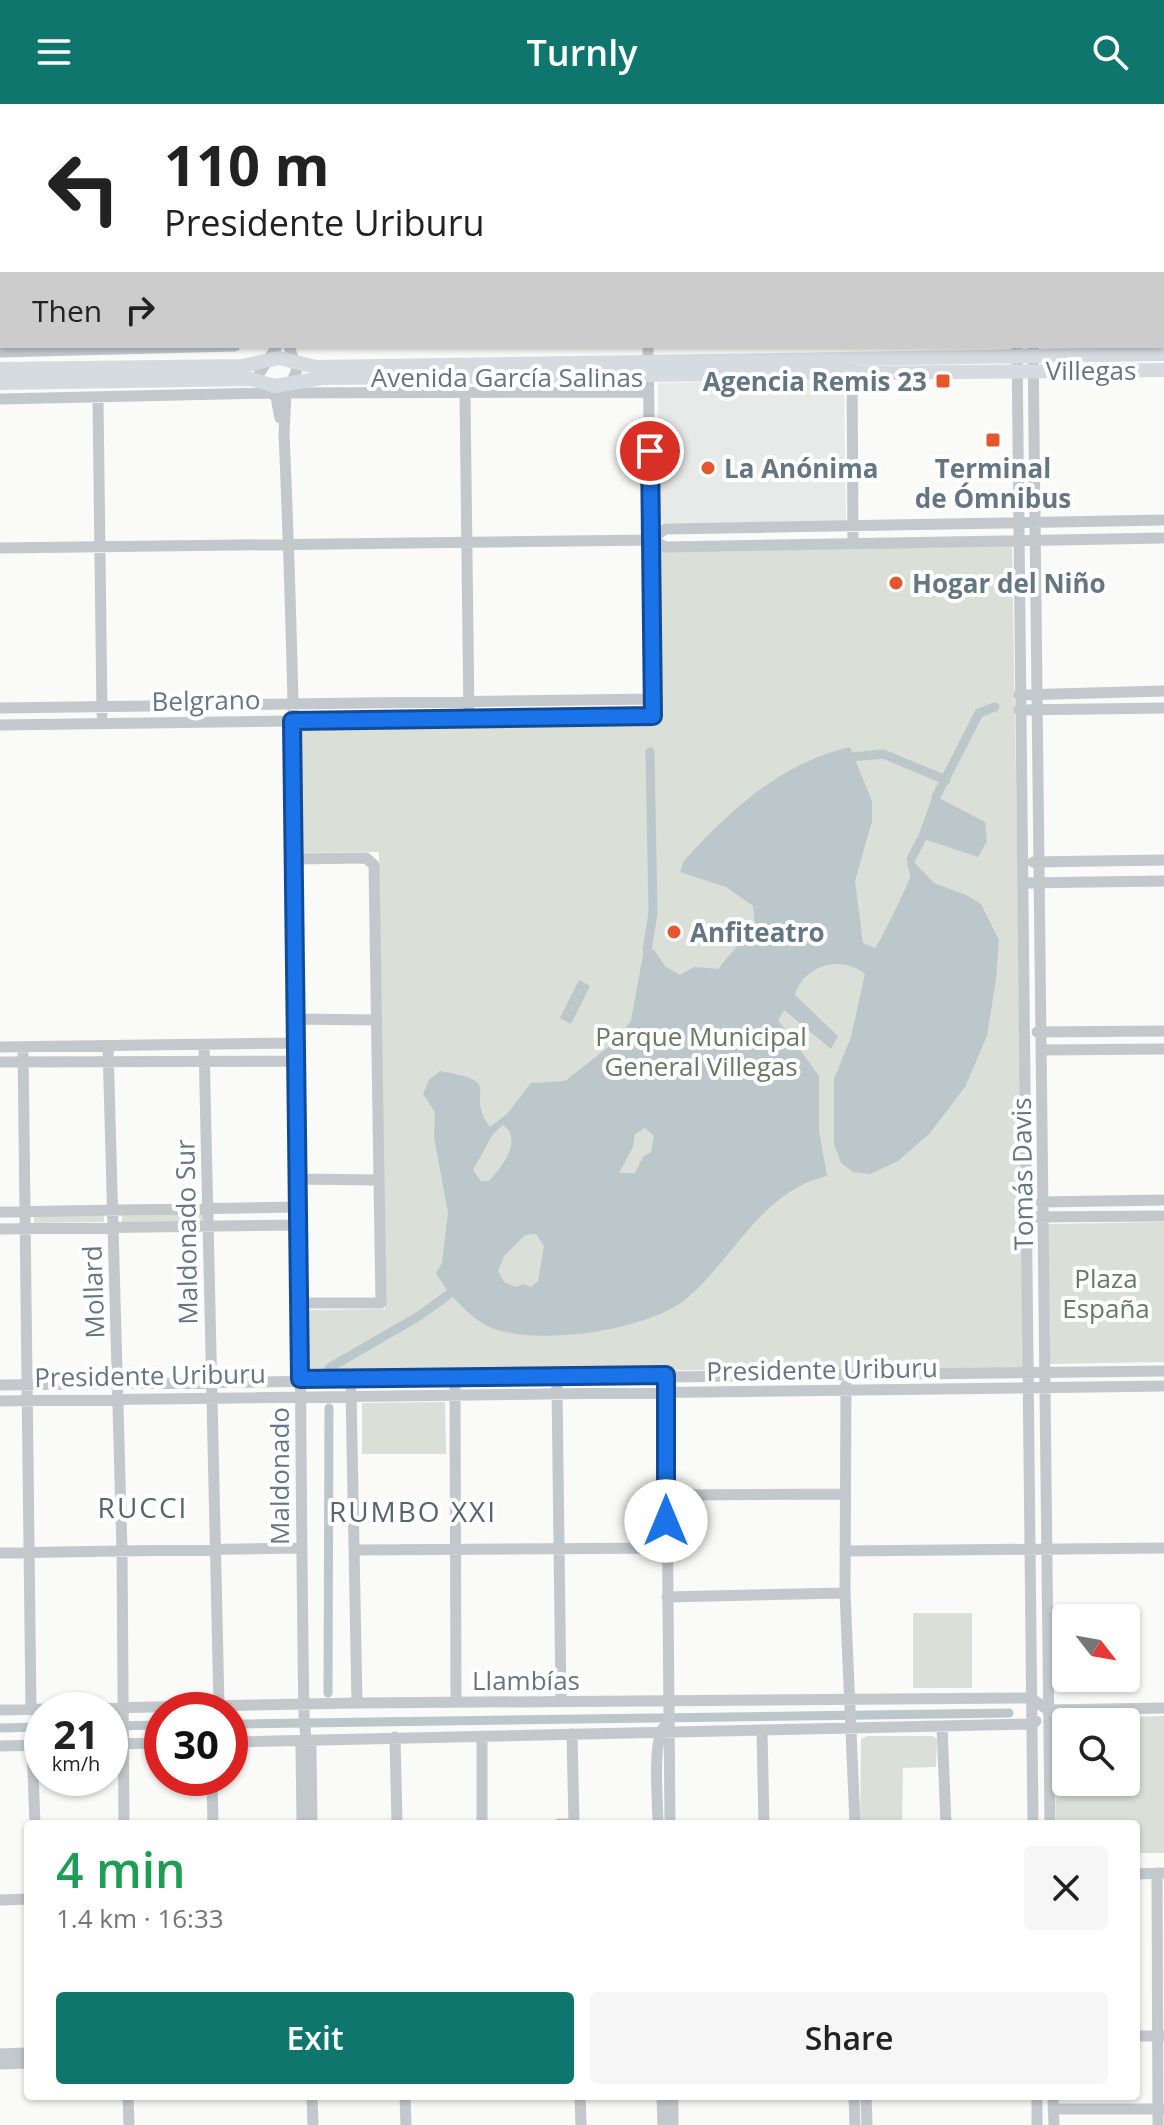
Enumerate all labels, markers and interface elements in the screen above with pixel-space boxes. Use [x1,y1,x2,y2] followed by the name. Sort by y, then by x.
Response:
[527,28,637,77] text: Turnly
[32,30,76,74] icon: menu
[1088,30,1132,74] icon: search
[164,126,330,202] text: 110 m
[32,136,136,240] icon: left
[164,198,484,247] text: Presidente Uriburu
[118,288,162,332] icon: right
[32,290,102,331] text: Then
[1046,352,1136,388] street label: Villegas
[371,359,643,395] street label: Avenida García Salinas
[703,363,927,399] place label: Agencia Remis 23
[934,372,952,390] marker: Agencia Remis 23
[616,417,684,485] pin
[628,429,672,473] icon: arrive
[984,431,1002,449] marker: Terminal de Ómnibus
[724,450,879,486] place label: La Anónima
[915,450,1071,516] place label: Terminal de Ómnibus
[699,459,717,477] marker: La Anónima
[912,565,1106,601] place label: Hogar del Niño
[887,574,905,592] marker: Hogar del Niño
[151,681,261,719] street label: Belgrano
[690,914,825,950] place label: Anfiteatro
[665,923,683,941] marker: Anfiteatro
[595,1018,807,1084] park label: Parque Municipal General Villegas
[1003,1097,1041,1251] street label: Tomás Davis
[166,1139,206,1325] street label: Maldonado Sur
[73,1245,113,1339] street label: Mollard
[1062,1260,1150,1326] park label: Plaza España
[706,1349,938,1389] street label: Presidente Uriburu
[34,1355,266,1395] street label: Presidente Uriburu
[261,1407,297,1545] street label: Maldonado
[624,1479,708,1563] position arrow
[98,1488,188,1526] district label: RUCCI
[329,1492,497,1530] district label: RUMBO XXI
[1052,1604,1140,1692] north arrow
[1052,1604,1140,1796] map controls
[472,1662,580,1698] street label: Llambías
[144,1692,248,1796] speed limit sign: 30
[53,1706,99,1761] text: 21
[1052,1708,1140,1796] button: search
[52,1750,100,1777] text: km/h
[56,1837,186,1902] text: 4 min
[1024,1846,1108,1930] button: close
[56,1900,224,1936] text: 1.4 km · 16:33
[56,1992,574,2084] button: Exit
[590,1992,1108,2084] button: Share

